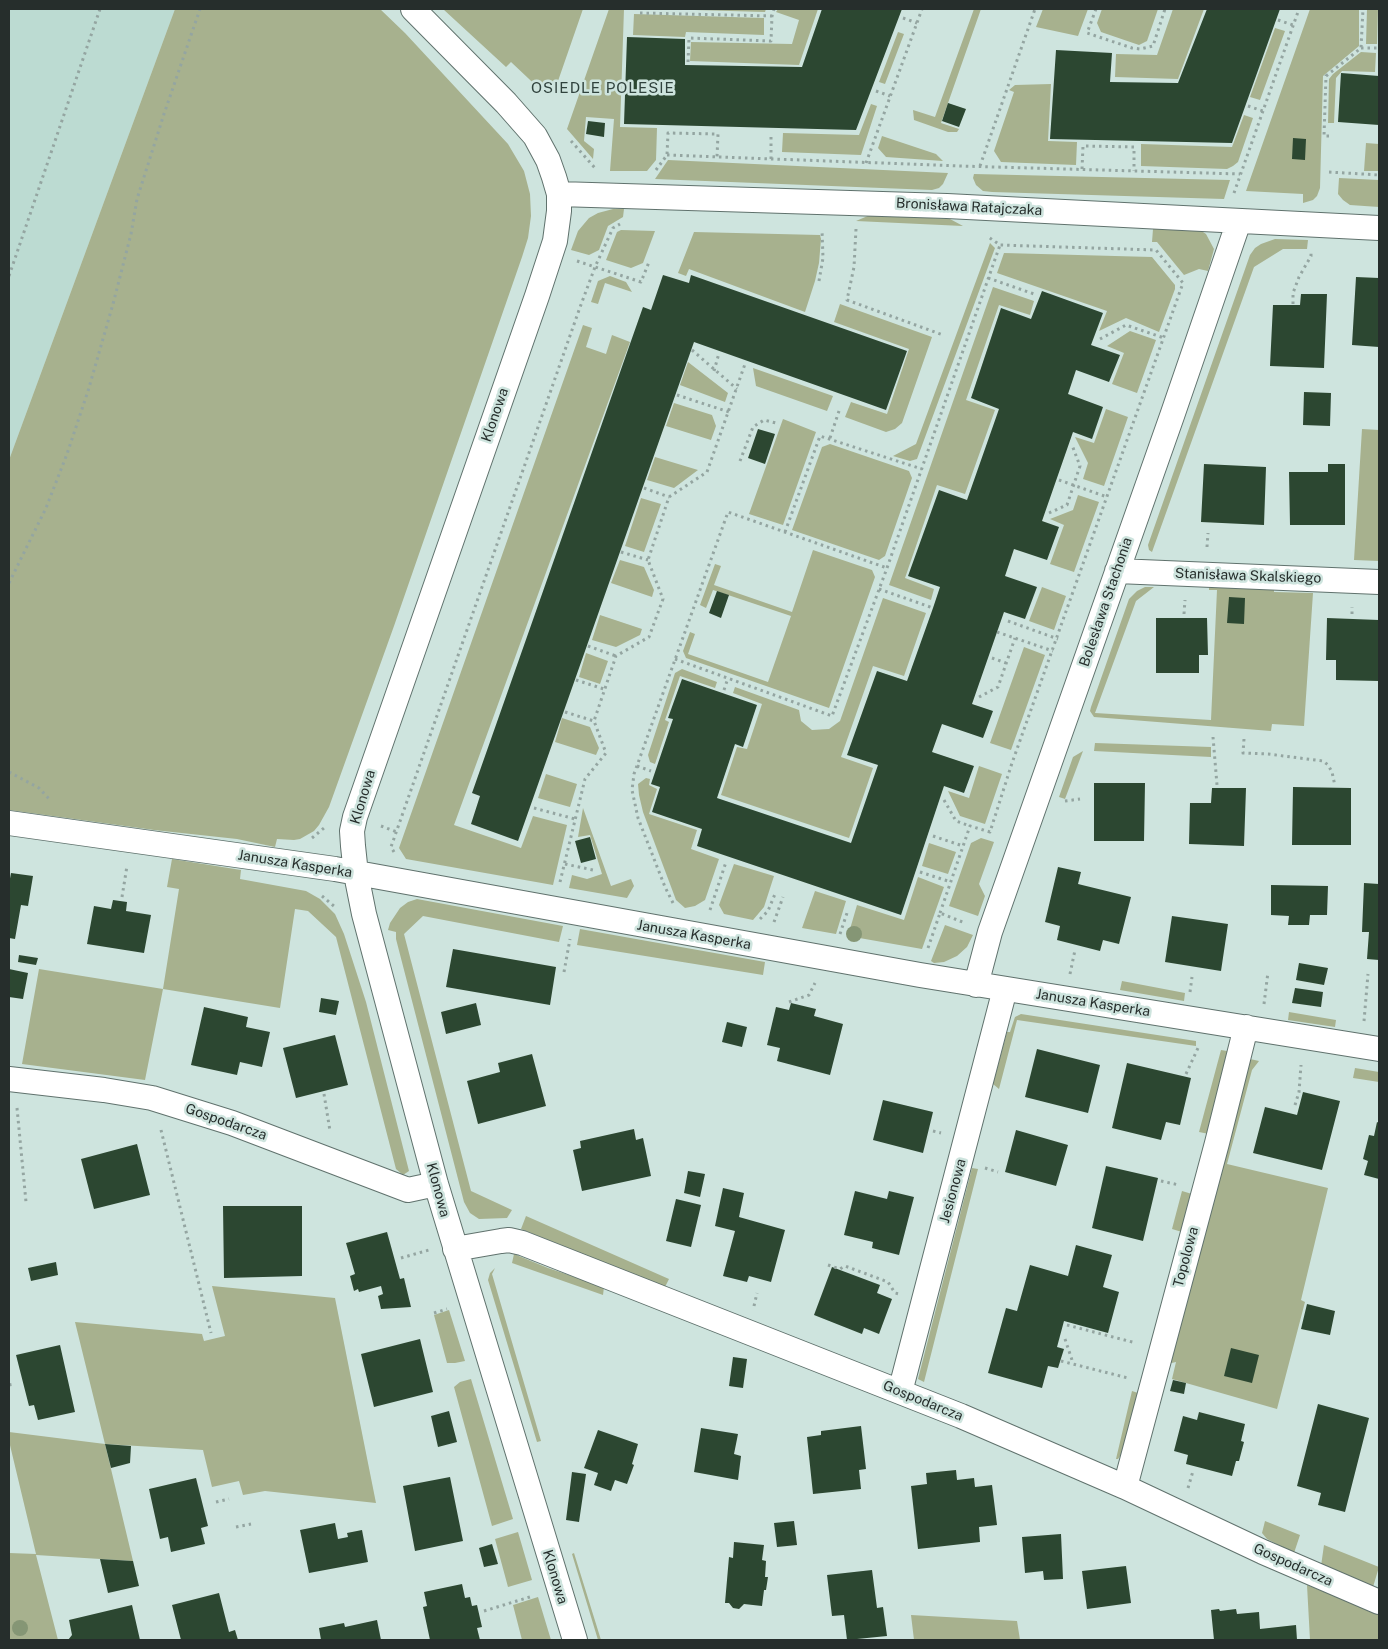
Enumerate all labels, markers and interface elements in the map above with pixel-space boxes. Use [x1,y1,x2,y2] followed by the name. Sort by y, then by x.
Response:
[529,79,677,97] district label: OSIEDLE POLESIE
[895,195,1043,219] street label: Bronisława Ratajczaka
[478,386,512,444] street label: Klonowa
[1076,535,1136,669] street label: Bolesława Stachonia
[1174,565,1322,587] street label: Stanisława Skalskiego
[347,768,379,826] street label: Klonowa
[237,847,353,881] street label: Janusza Kasperka
[636,917,752,953] street label: Janusza Kasperka
[1035,986,1151,1020] street label: Janusza Kasperka
[183,1100,269,1144] street label: Gospodarcza
[936,1157,970,1225] street label: Jesionowa
[423,1161,453,1219] street label: Klonowa
[1170,1225,1202,1289] street label: Topolowa
[880,1377,966,1425] street label: Gospodarcza
[1251,1540,1335,1590] street label: Gospodarcza
[539,1548,571,1606] street label: Klonowa

